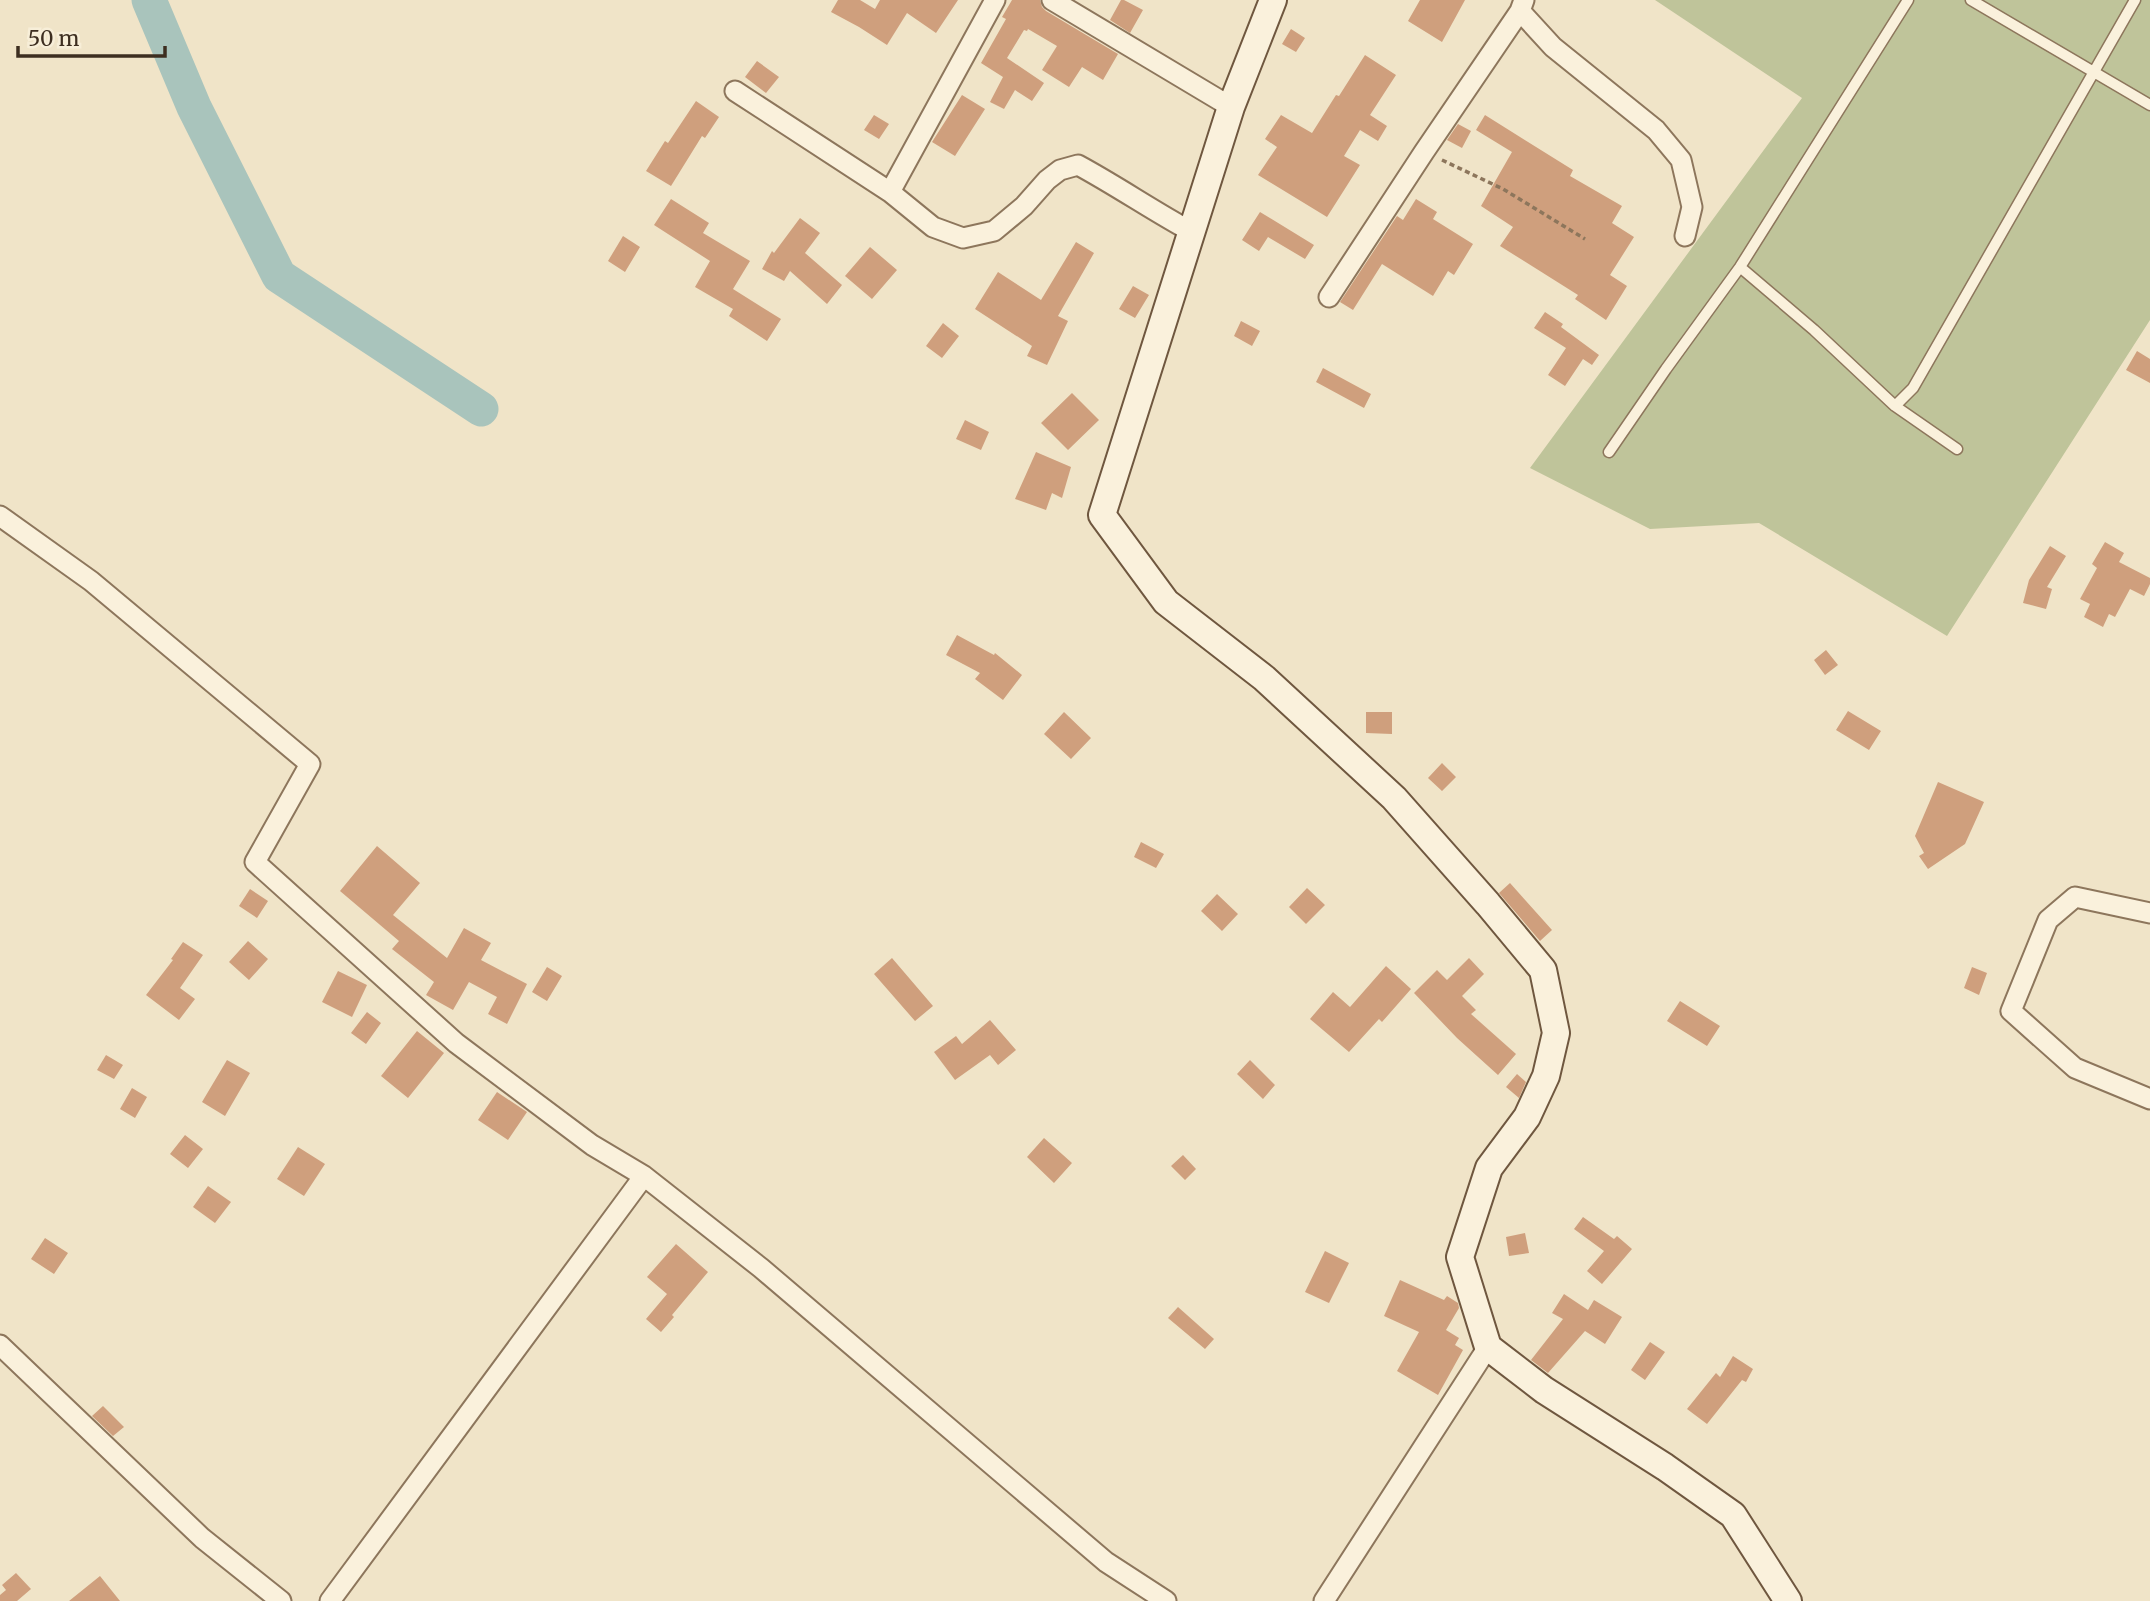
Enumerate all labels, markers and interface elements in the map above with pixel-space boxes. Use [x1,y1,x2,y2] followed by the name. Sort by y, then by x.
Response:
[18,14,164,58] scale bar
[28,25,79,52] text: 50 m

